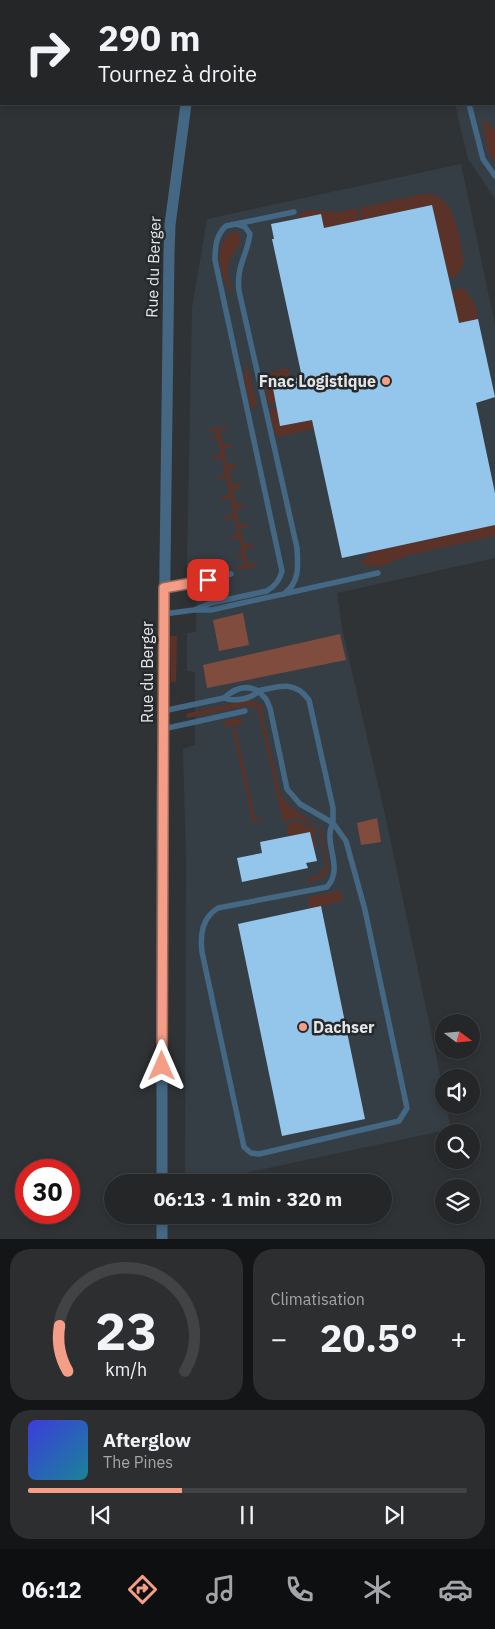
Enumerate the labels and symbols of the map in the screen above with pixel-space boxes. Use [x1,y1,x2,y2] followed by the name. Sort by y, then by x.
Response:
[141,216,165,318] street label: Rue du Berger
[259,371,376,391] place label: Fnac Logistique
[380,375,392,387] marker: Fnac Logistique
[187,559,229,601] pin
[137,621,157,723] street label: Rue du Berger
[435,1014,480,1059] north arrow
[313,1017,375,1037] place label: Dachser
[297,1021,309,1033] marker: Dachser
[135,1039,187,1091] position arrow
[15,1159,80,1224] speed limit sign: 30

